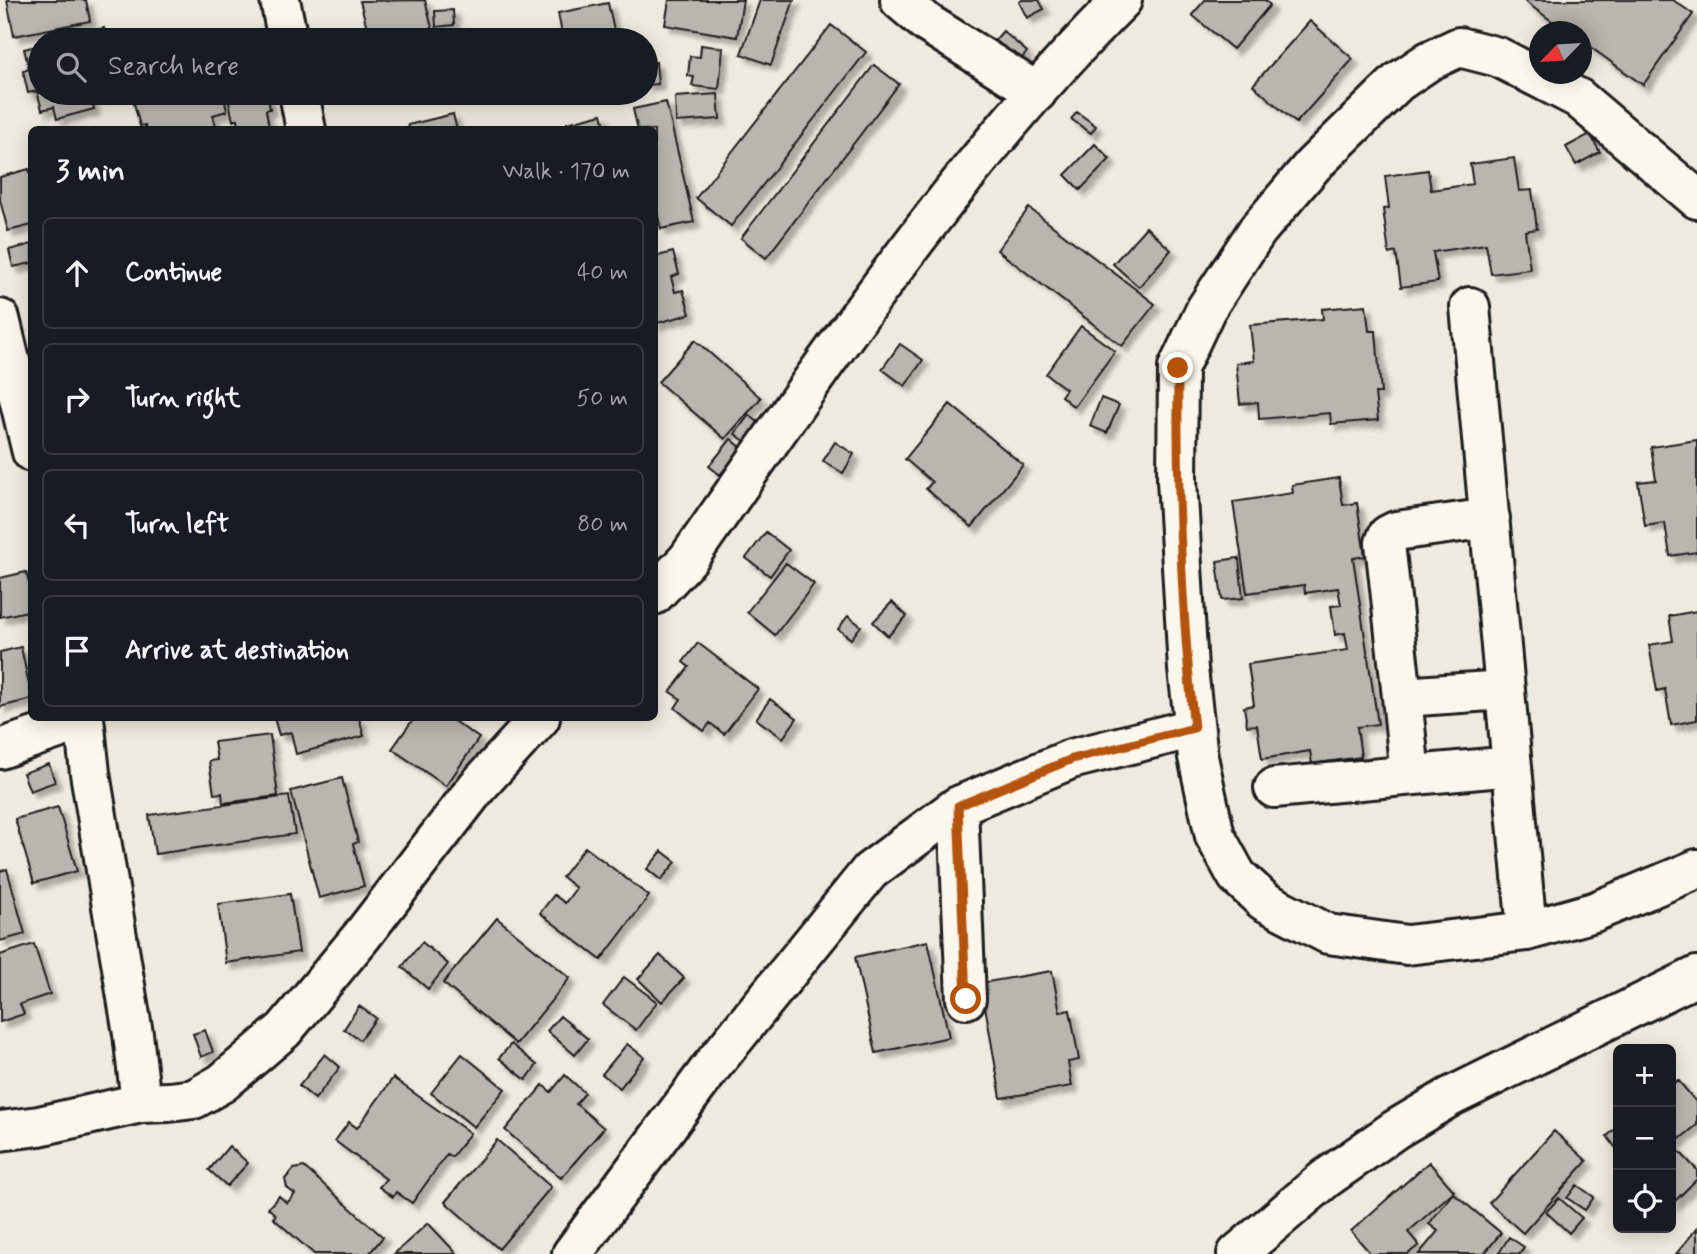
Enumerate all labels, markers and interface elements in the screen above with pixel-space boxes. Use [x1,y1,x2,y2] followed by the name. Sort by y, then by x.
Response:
[1529,21,1592,84] north arrow
[28,28,658,105] search box
[52,48,90,86] icon: search
[108,50,239,84] text: Search here
[56,152,125,191] text: 3 min
[502,157,630,187] text: Walk · 170 m
[58,254,96,292] icon: ahead
[125,256,222,290] text: Continue
[577,258,628,288] text: 40 m
[1162,352,1193,383] route end
[58,380,96,418] icon: right
[125,382,241,416] text: Turn right
[577,384,628,414] text: 50 m
[58,506,96,544] icon: left
[125,508,229,542] text: Turn left
[577,510,628,540] text: 80 m
[58,632,96,670] icon: arrive
[125,634,349,668] text: Arrive at destination
[950,983,981,1014] route start
[1613,1044,1676,1233] map controls
[1613,1044,1676,1107] button: +
[1613,1107,1676,1170] button: −
[1613,1170,1676,1233] button: locate

